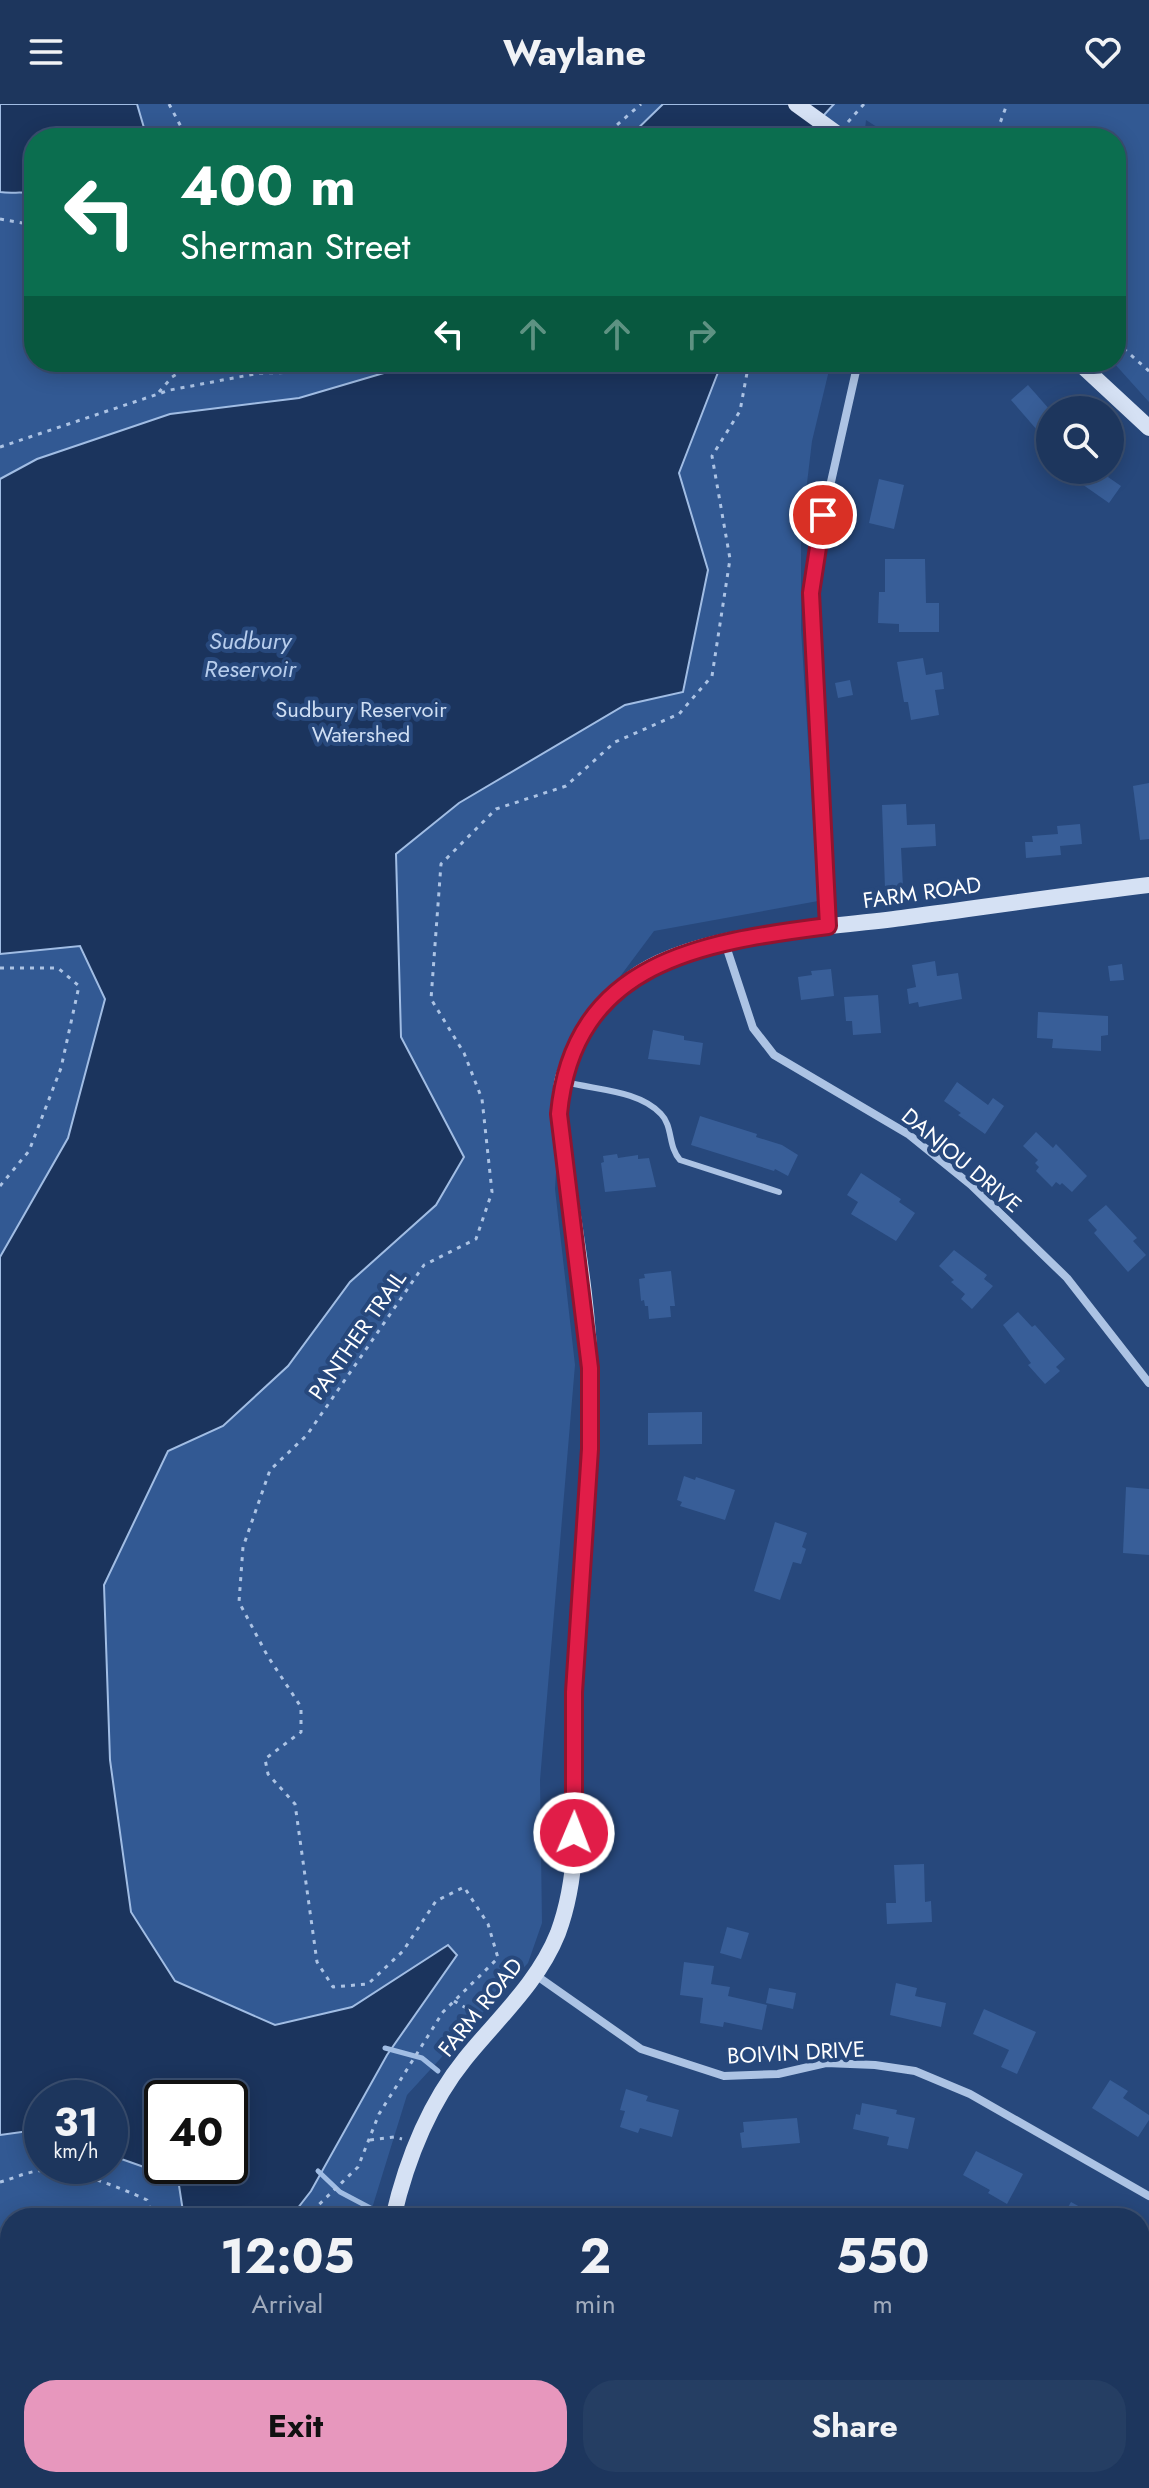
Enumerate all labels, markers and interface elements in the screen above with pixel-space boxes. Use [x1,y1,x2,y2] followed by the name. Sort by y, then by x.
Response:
[503,26,646,78] text: Waylane
[24,30,68,74] icon: menu
[1081,30,1125,74] icon: heart
[180,145,356,226] text: 400 m
[48,160,152,264] icon: left
[180,220,411,272] text: Sherman Street
[427,312,471,356] icon: left
[511,312,555,356] icon: ahead
[595,312,639,356] icon: ahead
[679,312,723,356] icon: right
[1036,396,1124,484] map controls
[1036,396,1124,484] button: search
[789,481,857,549] pin
[801,493,845,537] icon: arrive
[204,623,298,686] water label: Sudbury Reservoir
[275,693,447,750] park label: Sudbury Reservoir Watershed
[861,868,983,916] street label: FARM ROAD
[895,1100,1029,1220] street label: DANJOU DRIVE
[300,1264,414,1406] street label: PANTHER TRAIL
[532,1791,616,1875] position arrow
[430,1951,530,2063] street label: FARM ROAD
[726,2032,866,2072] street label: BOIVIN DRIVE
[144,2080,248,2184] speed limit sign: 40
[53,2093,99,2151] text: 31
[53,2137,99,2166] text: km/h
[220,2222,354,2291] text: 12:05
[579,2222,611,2291] text: 2
[836,2222,930,2291] text: 550
[252,2285,323,2323] text: Arrival
[575,2285,616,2323] text: min
[873,2285,893,2323] text: m
[24,2380,567,2472] button: Exit
[583,2380,1126,2472] button: Share

